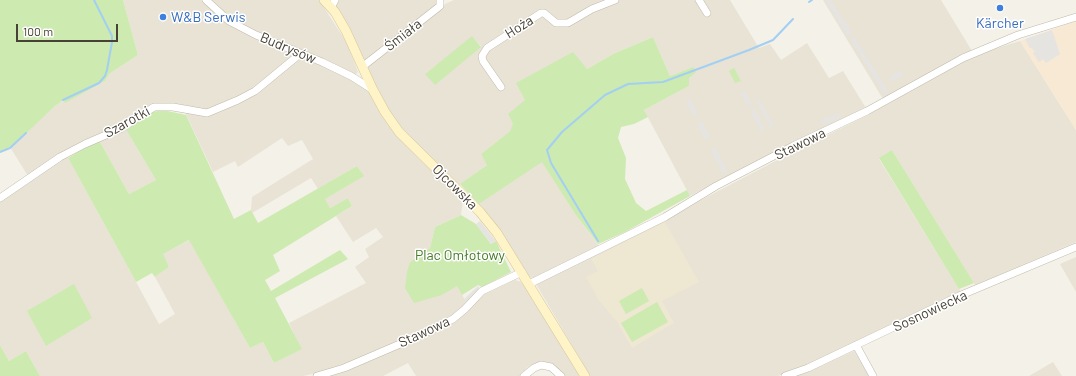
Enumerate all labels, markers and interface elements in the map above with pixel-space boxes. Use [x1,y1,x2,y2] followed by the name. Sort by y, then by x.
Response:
[995,3,1005,13] marker: Kärcher
[171,9,246,25] place label: W&B Serwis
[158,12,168,22] marker: W&B Serwis
[502,12,536,42] street label: Hoża
[381,15,425,55] street label: Śmiała
[976,15,1024,31] place label: Kärcher
[18,16,120,42] scale bar
[23,24,53,38] text: 100 m
[257,29,319,67] street label: Budrysów
[101,103,153,141] street label: Szarotki
[772,124,828,164] street label: Stawowa
[429,161,481,213] street label: Ojcowska
[415,247,505,263] park label: Plac Omłotowy
[890,287,970,335] street label: Sosnowiecka
[396,313,452,351] street label: Stawowa

